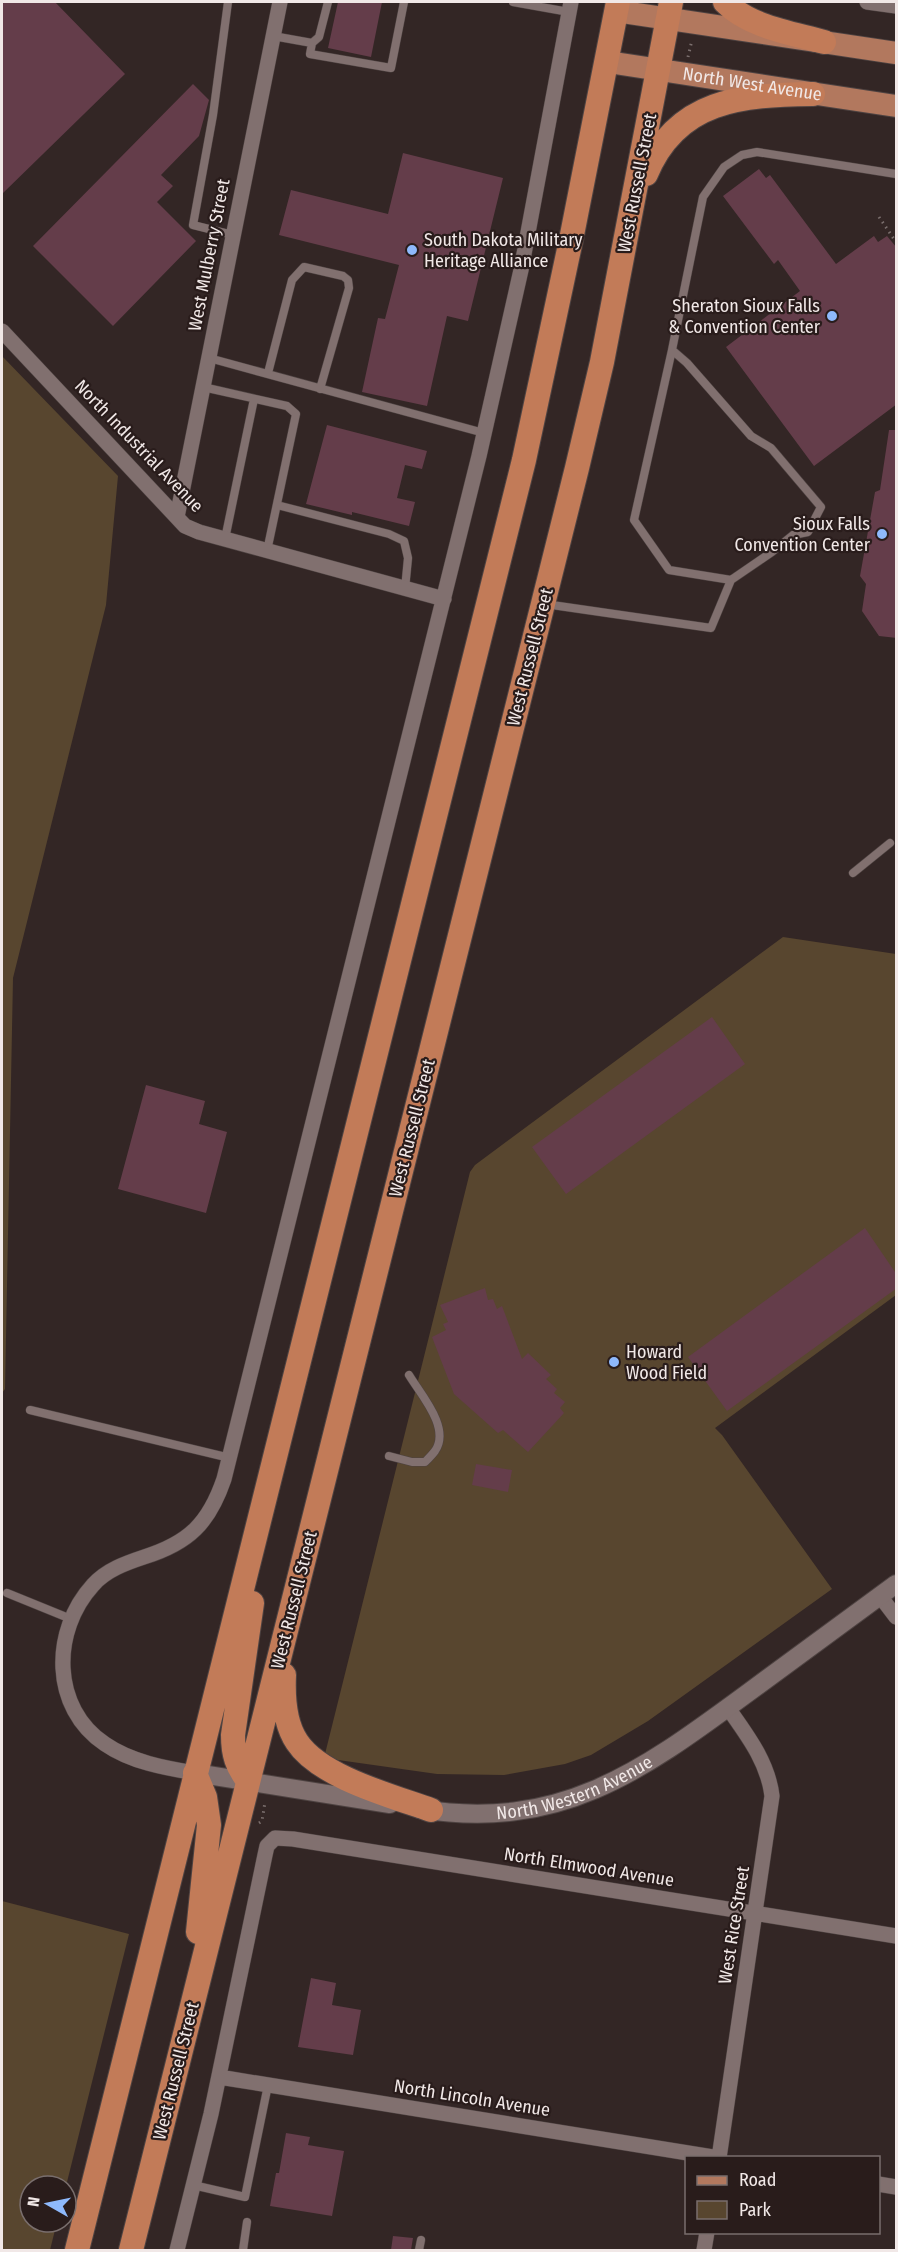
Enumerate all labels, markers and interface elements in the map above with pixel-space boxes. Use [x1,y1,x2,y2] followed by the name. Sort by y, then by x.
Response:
[681,63,824,106] street label: North West Avenue
[613,111,661,254] street label: West Russell Street
[183,177,235,333] street label: West Mulberry Street
[424,229,583,272] place label: South Dakota Military Heritage Alliance
[405,243,419,257] marker: South Dakota Military Heritage Alliance
[668,295,821,338] place label: Sheraton Sioux Falls & Convention Center
[825,309,839,323] marker: Sheraton Sioux Falls & Convention Center
[70,375,208,517] street label: North Industrial Avenue
[735,513,871,556] place label: Sioux Falls Convention Center
[875,527,889,541] marker: Sioux Falls Convention Center
[502,586,558,728] street label: West Russell Street
[384,1057,440,1199] street label: West Russell Street
[626,1341,707,1384] place label: Howard Wood Field
[607,1355,621,1369] marker: Howard Wood Field
[266,1529,322,1671] street label: West Russell Street
[495,1751,656,1824] street label: North Western Avenue
[502,1843,676,1891] street label: North Elmwood Avenue
[714,1864,754,1986] street label: West Rice Street
[148,2000,204,2142] street label: West Russell Street
[392,2075,552,2121] street label: North Lincoln Avenue
[685,2156,880,2234] legend
[739,2169,776,2191] text: Road
[18,2174,78,2234] north arrow
[24,2196,44,2208] text: N
[739,2199,772,2221] text: Park

